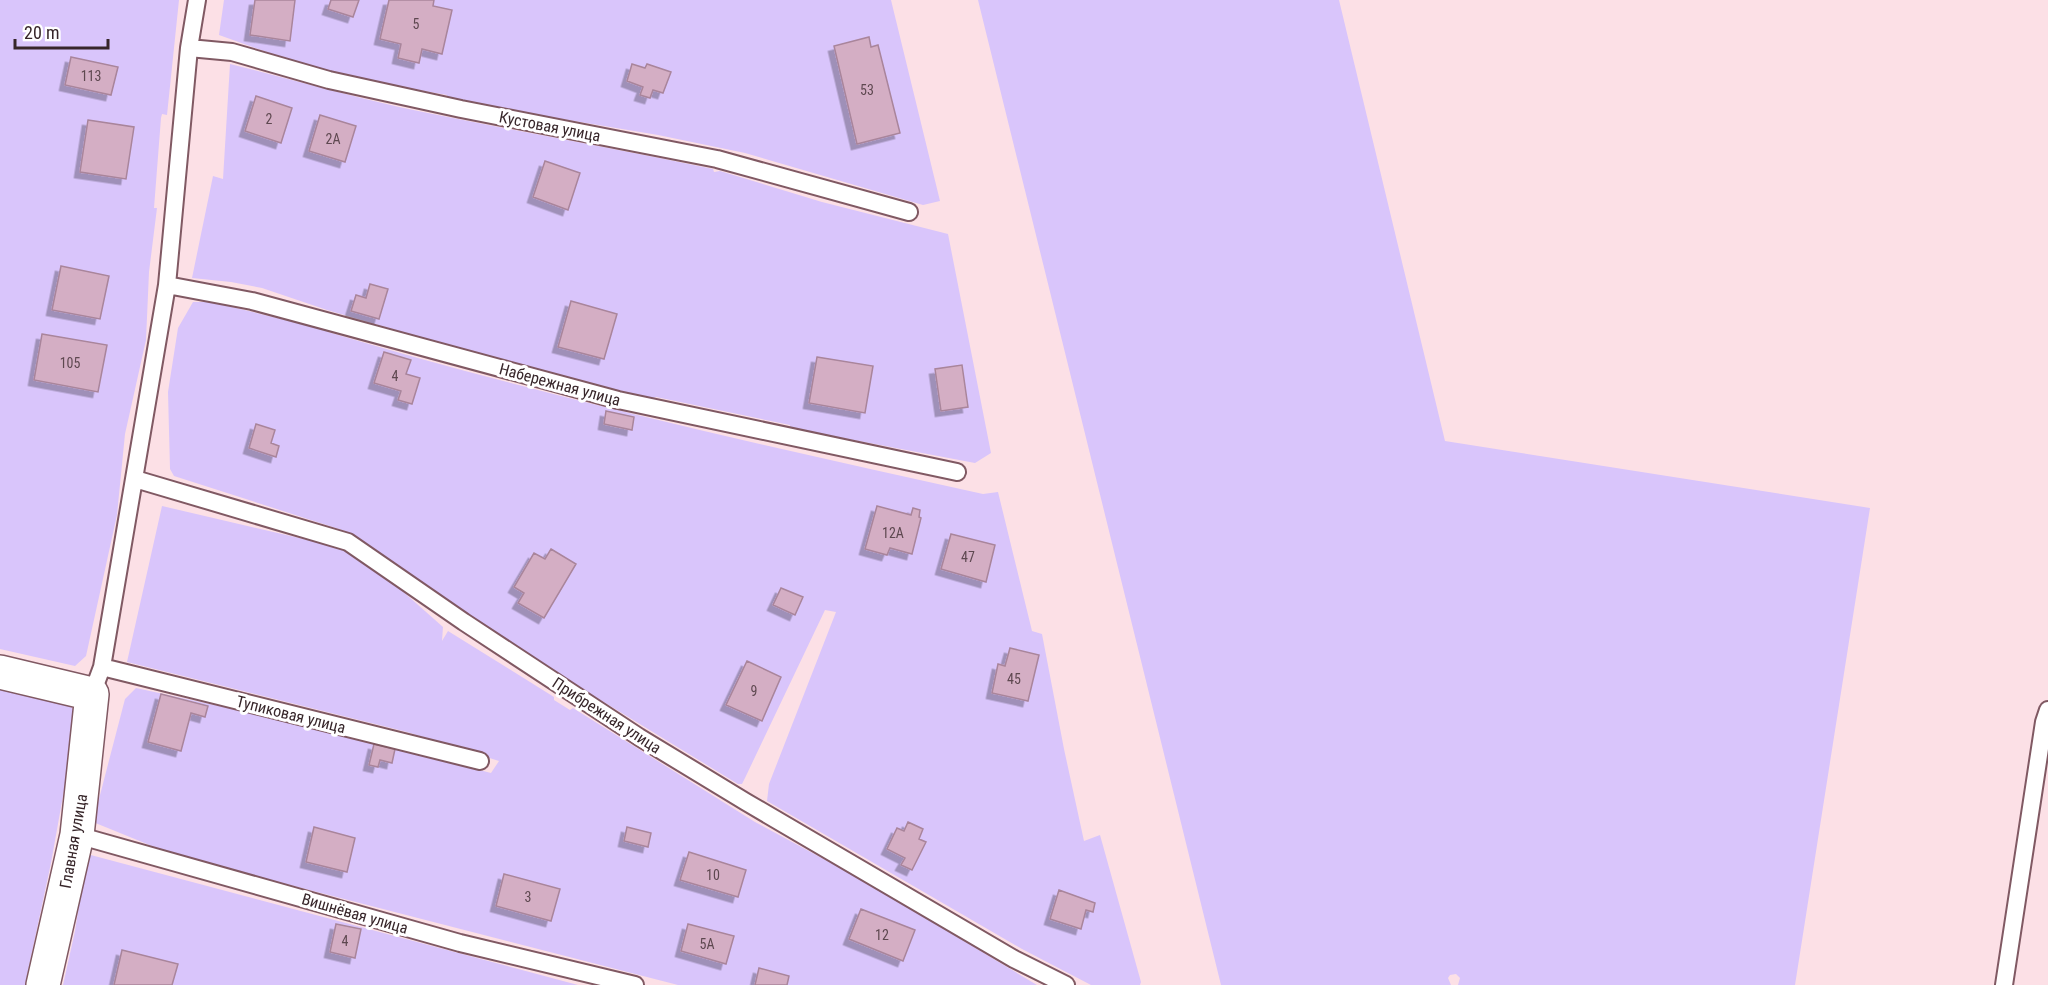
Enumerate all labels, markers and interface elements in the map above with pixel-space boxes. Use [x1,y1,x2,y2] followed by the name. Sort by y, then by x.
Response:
[15,12,108,50] scale bar
[413,16,420,32] house number: 5
[24,22,59,43] text: 20 m
[81,68,101,84] house number: 113
[860,82,874,98] house number: 53
[498,107,602,146] street label: Кустовая улица
[266,111,273,127] house number: 2
[326,131,340,147] house number: 2А
[60,355,80,371] house number: 105
[497,359,623,410] street label: Набережная улица
[392,368,399,384] house number: 4
[882,525,904,541] house number: 12А
[961,549,975,565] house number: 47
[1007,671,1021,687] house number: 45
[549,673,665,758] street label: Прибрежная улица
[751,683,757,699] house number: 9
[234,692,348,737] street label: Тупиковая улица
[56,792,91,890] street label: Главная улица
[706,867,720,883] house number: 10
[300,889,410,938] street label: Вишнёвая улица
[525,889,531,905] house number: 3
[875,927,889,943] house number: 12
[342,933,349,949] house number: 4
[700,936,714,952] house number: 5А

